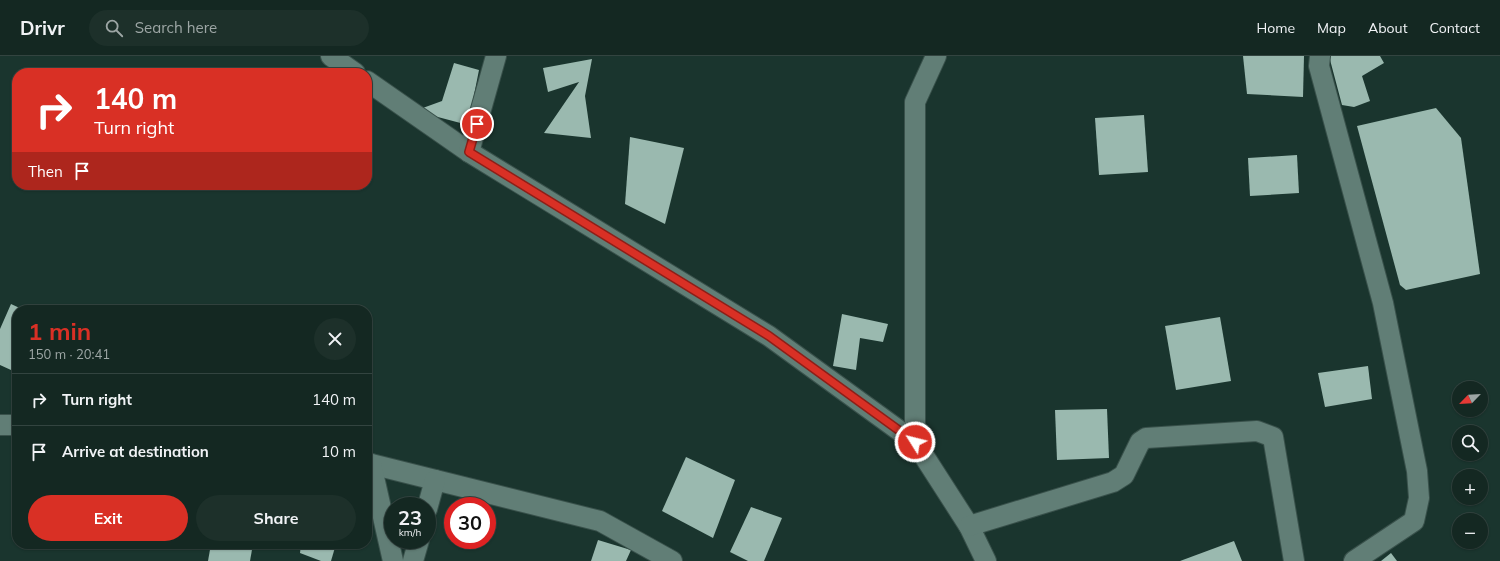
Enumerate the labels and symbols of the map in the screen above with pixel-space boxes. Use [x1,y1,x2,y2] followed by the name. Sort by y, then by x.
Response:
[460,107,494,141] pin
[1452,381,1488,417] north arrow
[894,421,936,463] position arrow
[444,497,496,549] speed limit sign: 30

